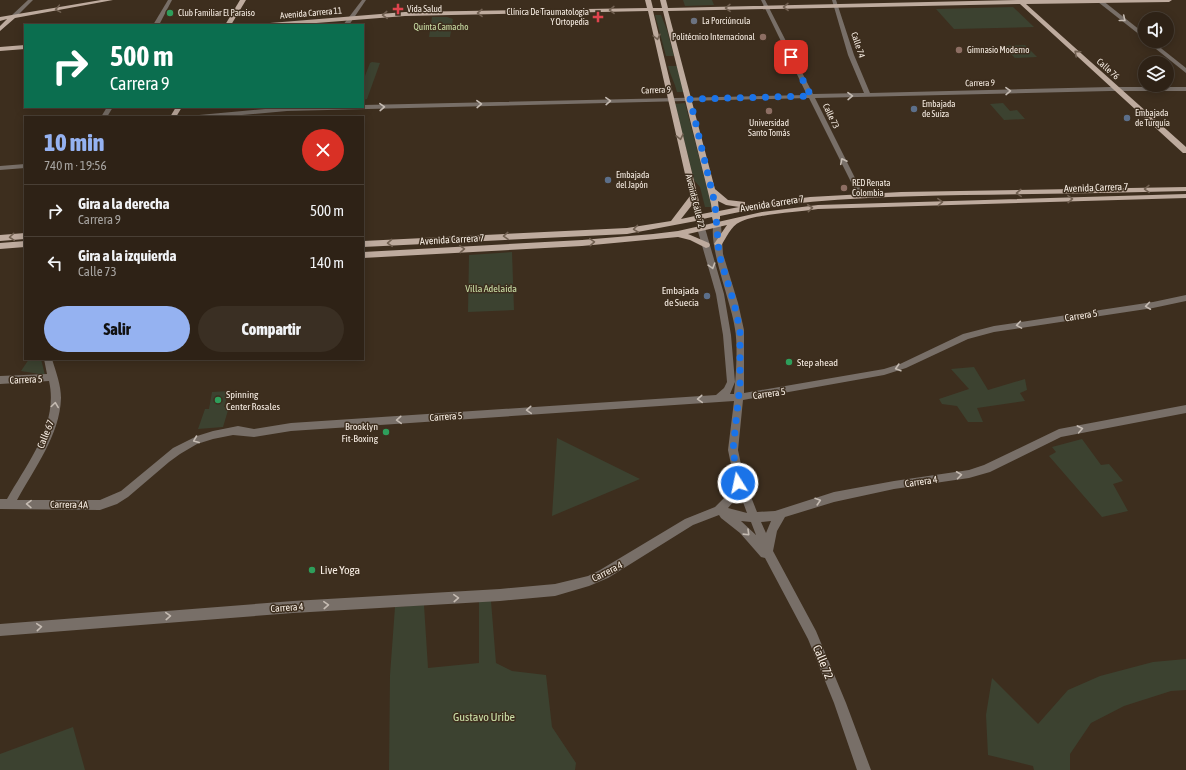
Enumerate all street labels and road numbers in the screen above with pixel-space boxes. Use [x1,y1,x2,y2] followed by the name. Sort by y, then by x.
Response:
[280,5,342,21] street label: Avenida Carrera 11
[849,31,867,59] street label: Calle 74
[1095,56,1121,82] street label: Calle 76
[965,78,995,88] street label: Carrera 9
[641,84,671,96] street label: Carrera 9
[821,102,841,130] street label: Calle 73
[684,173,706,229] street label: Avenida Calle 72
[1064,181,1129,194] street label: Avenida Carrera 7
[739,193,805,214] street label: Avenida Carrera 7
[420,232,485,247] street label: Avenida Carrera 7
[1064,307,1099,324] street label: Carrera 5
[9,373,43,386] street label: Carrera 5
[752,386,786,401] street label: Carrera 5
[429,410,463,423] street label: Carrera 5
[35,418,56,450] street label: Calle 67
[904,474,938,489] street label: Carrera 4
[50,499,88,510] street label: Carrera 4A
[590,559,625,584] street label: Carrera 4
[270,601,304,614] street label: Carrera 4
[810,643,836,681] street label: Calle 72

